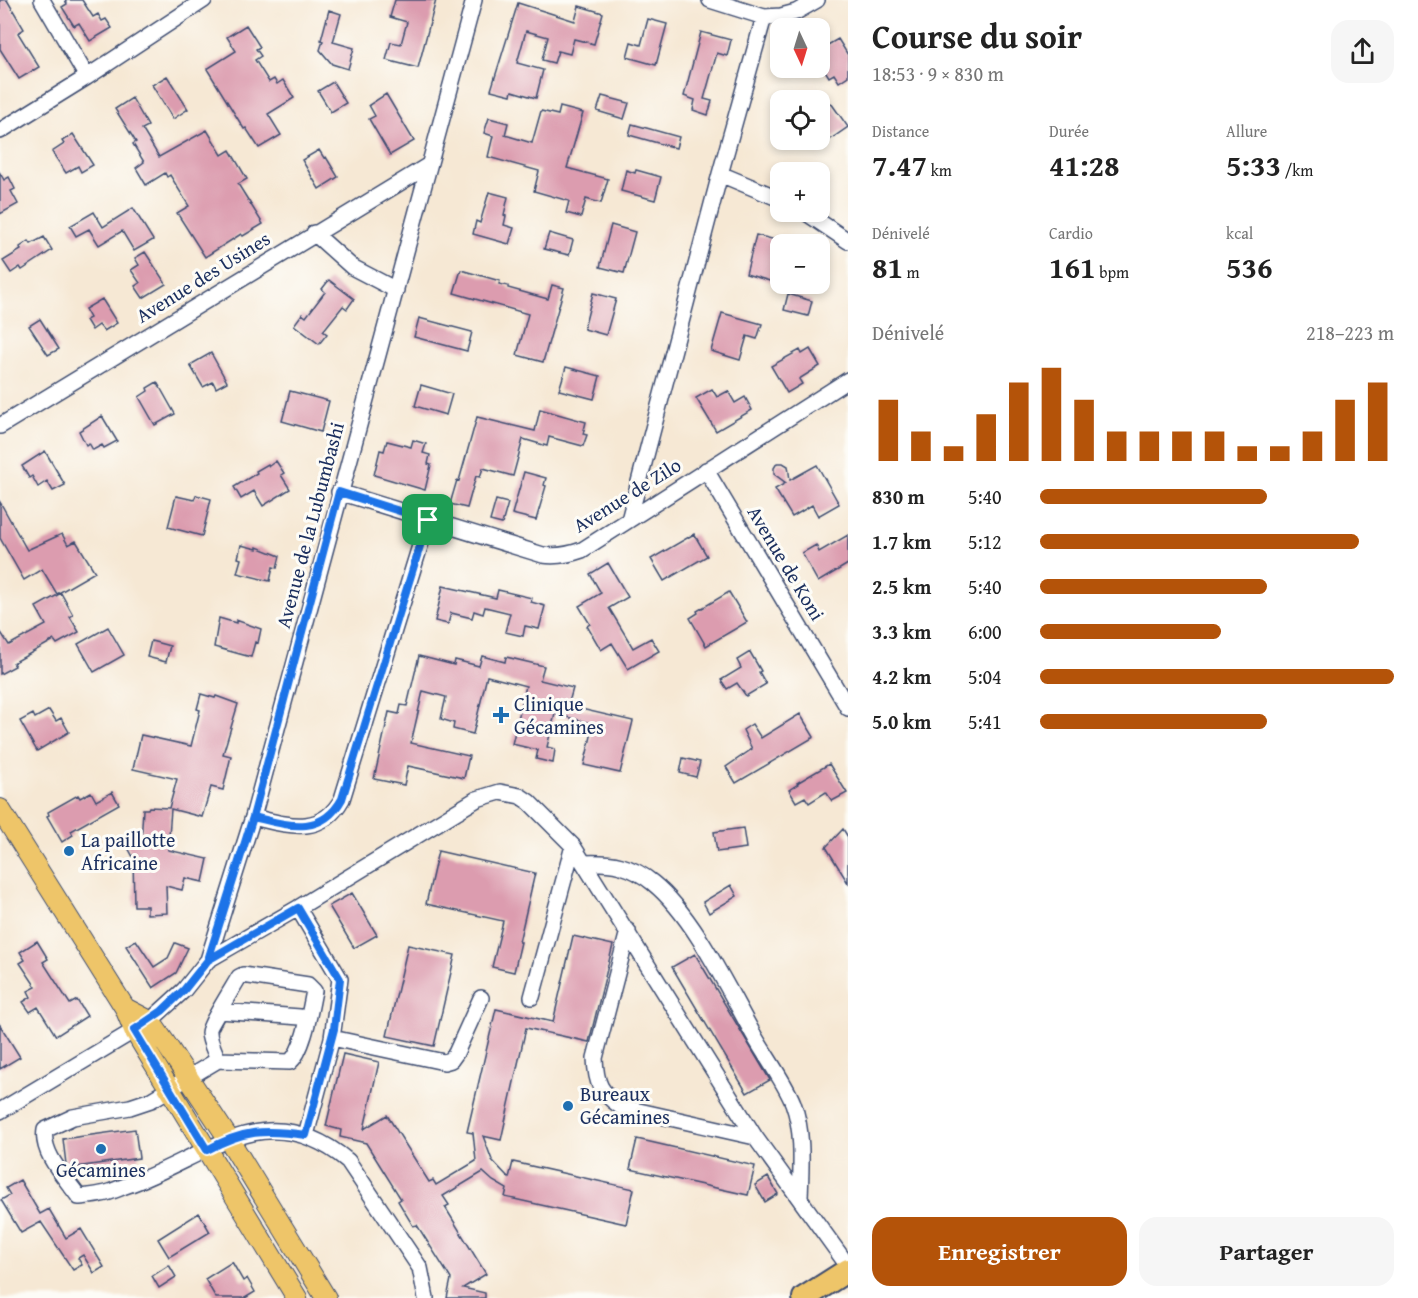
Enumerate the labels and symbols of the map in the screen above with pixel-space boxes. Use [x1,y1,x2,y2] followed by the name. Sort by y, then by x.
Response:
[770,18,830,78] north arrow
[130,224,276,330] street label: Avenue des Usines
[268,418,351,631] street label: Avenue de la Lubumbashi
[567,450,686,539] street label: Avenue de Zilo
[402,494,453,545] pin
[741,500,832,626] street label: Avenue de Koni
[514,689,604,741] place label: Clinique Gécamines
[492,706,510,724] marker: Clinique Gécamines
[81,825,175,877] place label: La paillotte Africaine
[62,844,76,858] marker: La paillotte Africaine
[580,1079,670,1131] place label: Bureaux Gécamines
[561,1099,575,1113] marker: Bureaux Gécamines
[94,1142,108,1156] marker: Gécamines
[56,1155,146,1184] place label: Gécamines

